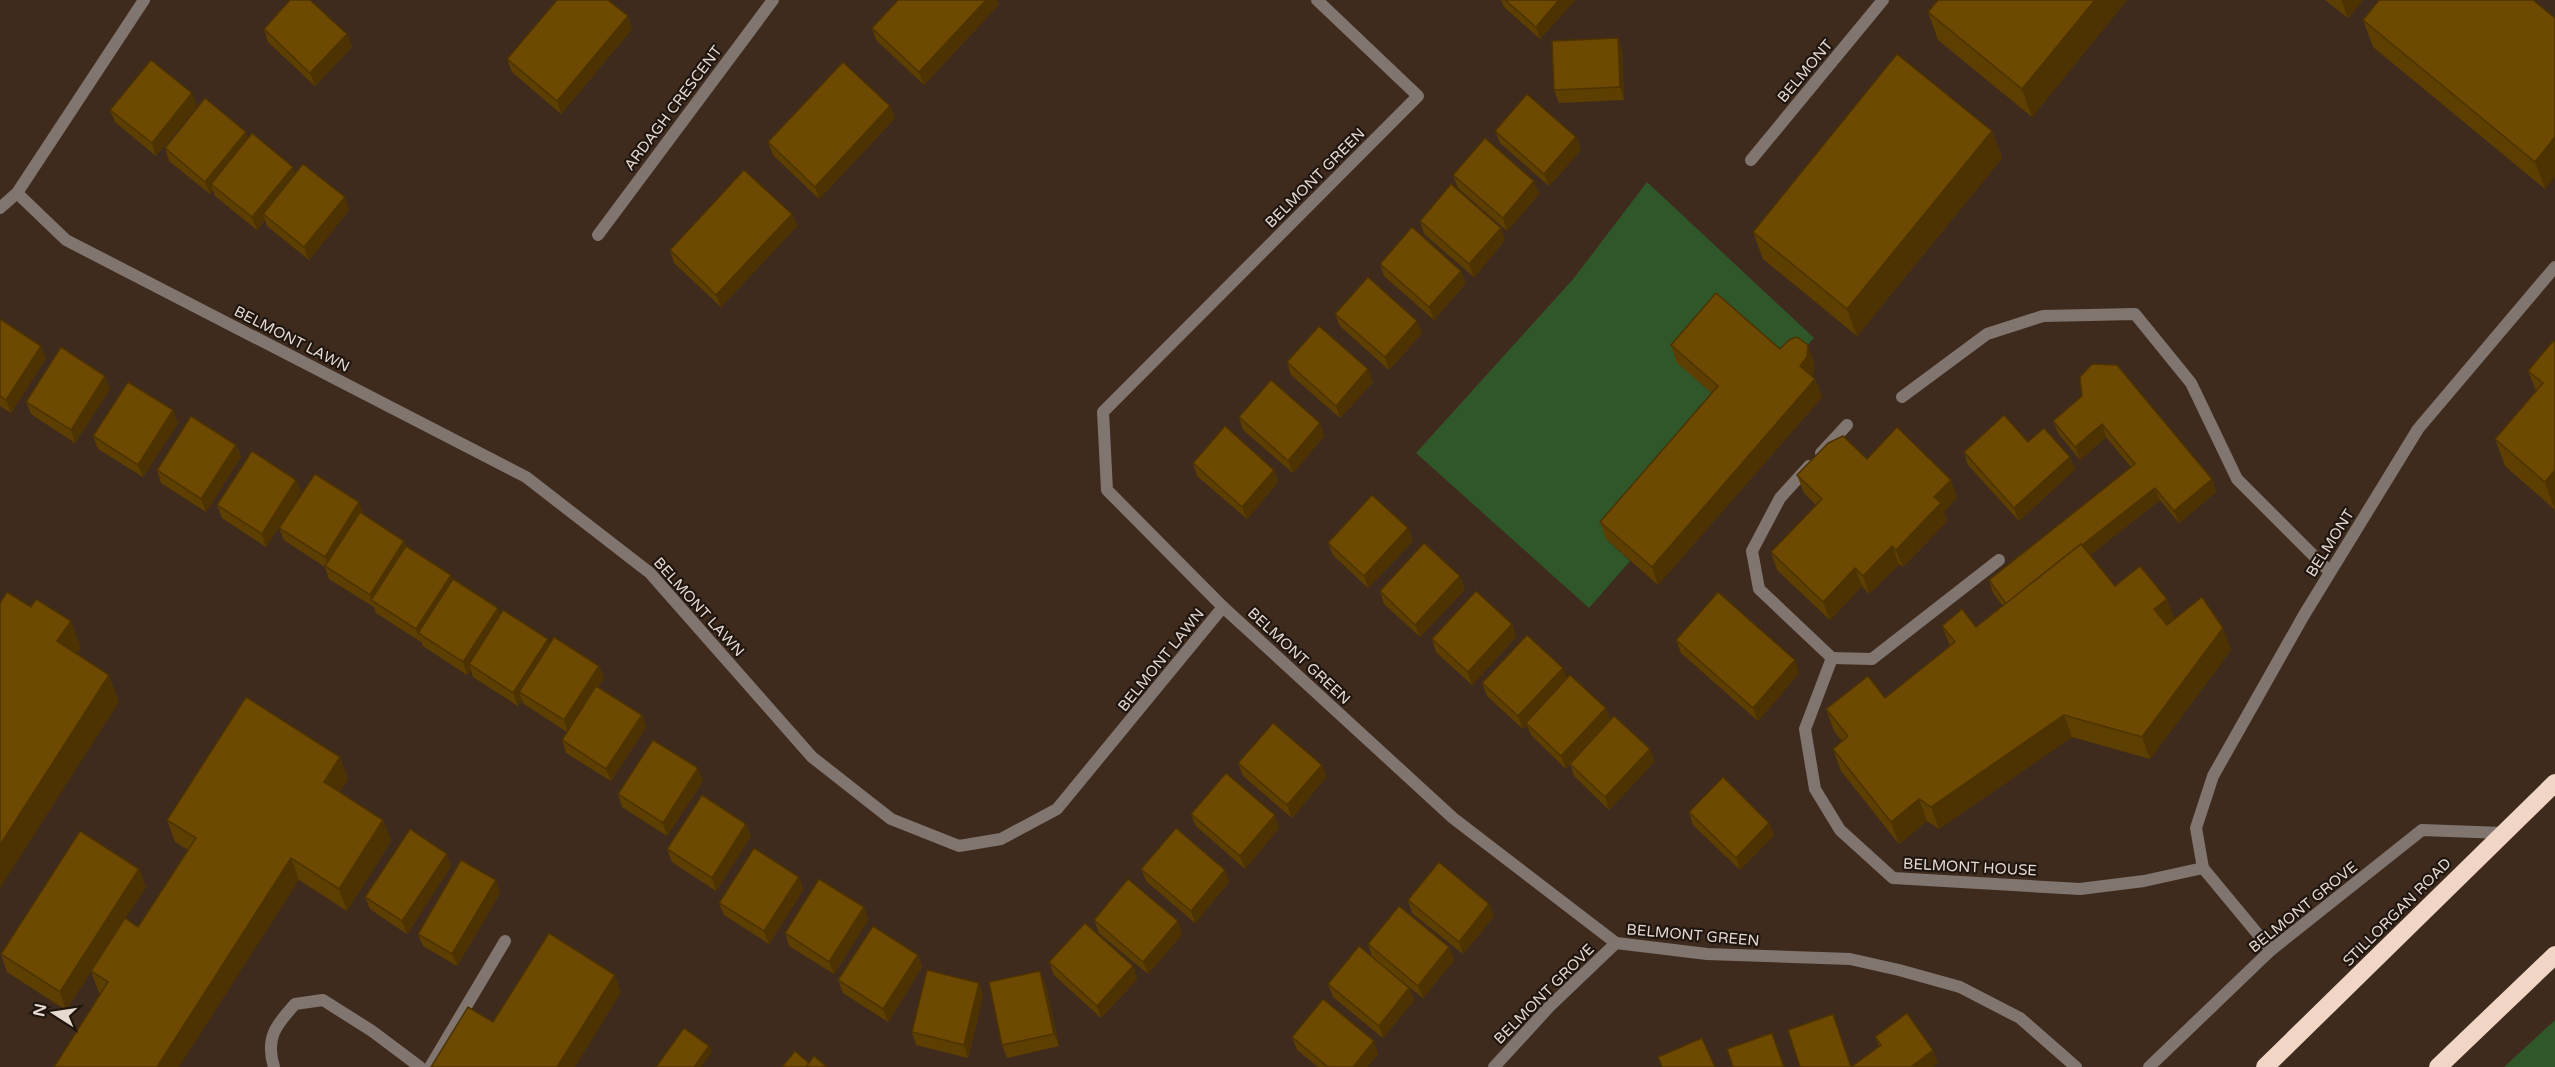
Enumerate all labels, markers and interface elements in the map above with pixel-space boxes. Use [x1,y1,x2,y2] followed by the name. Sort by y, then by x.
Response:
[1774,36,1836,106] street label: BELMONT
[620,42,726,174] street label: ARDAGH CRESCENT
[1261,124,1369,232] street label: BELMONT GREEN
[231,302,353,376] street label: BELMONT LAWN
[2302,506,2358,580] street label: BELMONT
[650,554,748,660] street label: BELMONT LAWN
[1244,604,1354,708] street label: BELMONT GREEN
[1114,605,1208,715] street label: BELMONT LAWN
[2339,854,2455,970] street label: STILLORGAN ROAD
[1903,855,2037,879] street label: BELMONT HOUSE
[2245,858,2361,956] street label: BELMONT GROVE
[1626,920,1760,950] street label: BELMONT GREEN
[1490,940,1598,1048] street label: BELMONT GROVE
[24,983,84,1043] north arrow
[29,1002,51,1018] text: N

